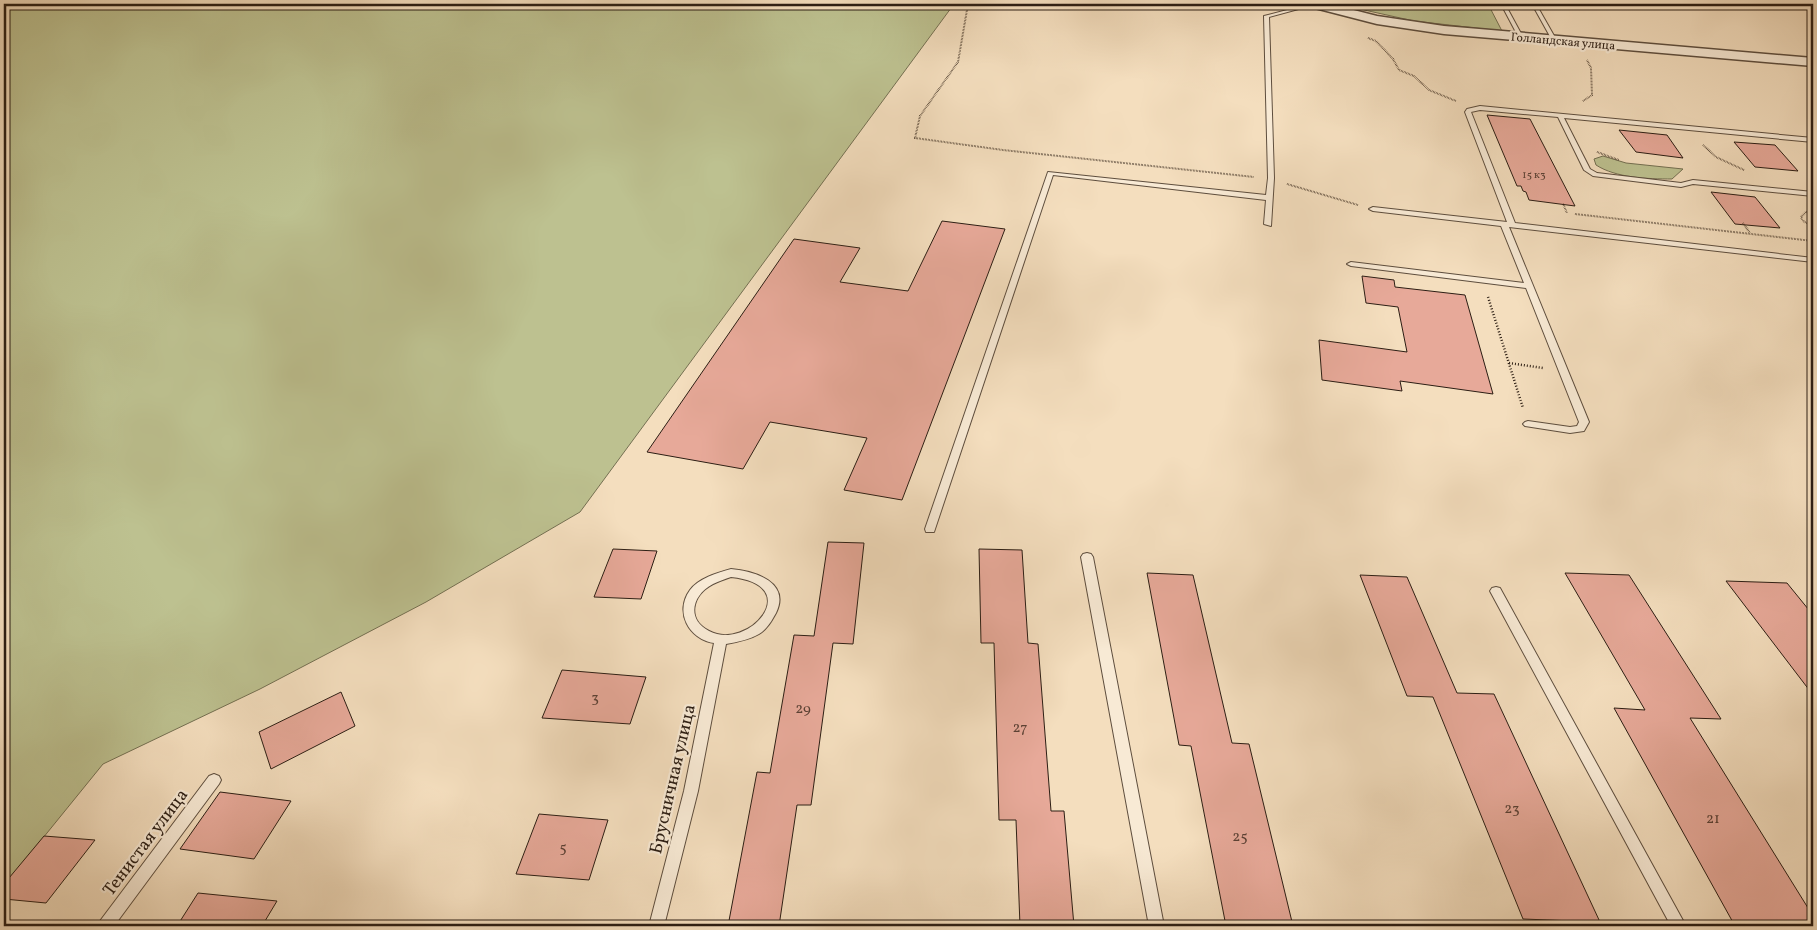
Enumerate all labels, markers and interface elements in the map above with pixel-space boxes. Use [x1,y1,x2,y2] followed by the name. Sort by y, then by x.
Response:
[1510,29,1616,55] street label: Голландская улица
[1522,168,1546,183] house number: 15 к3
[591,688,599,709] house number: 3
[795,699,811,720] house number: 29
[644,702,703,857] street label: Брусничная улица
[1013,718,1027,739] house number: 27
[98,784,195,902] street label: Тенистая улица
[1504,799,1520,820] house number: 23
[1706,809,1720,830] house number: 21
[1232,827,1248,848] house number: 25
[559,838,567,859] house number: 5

